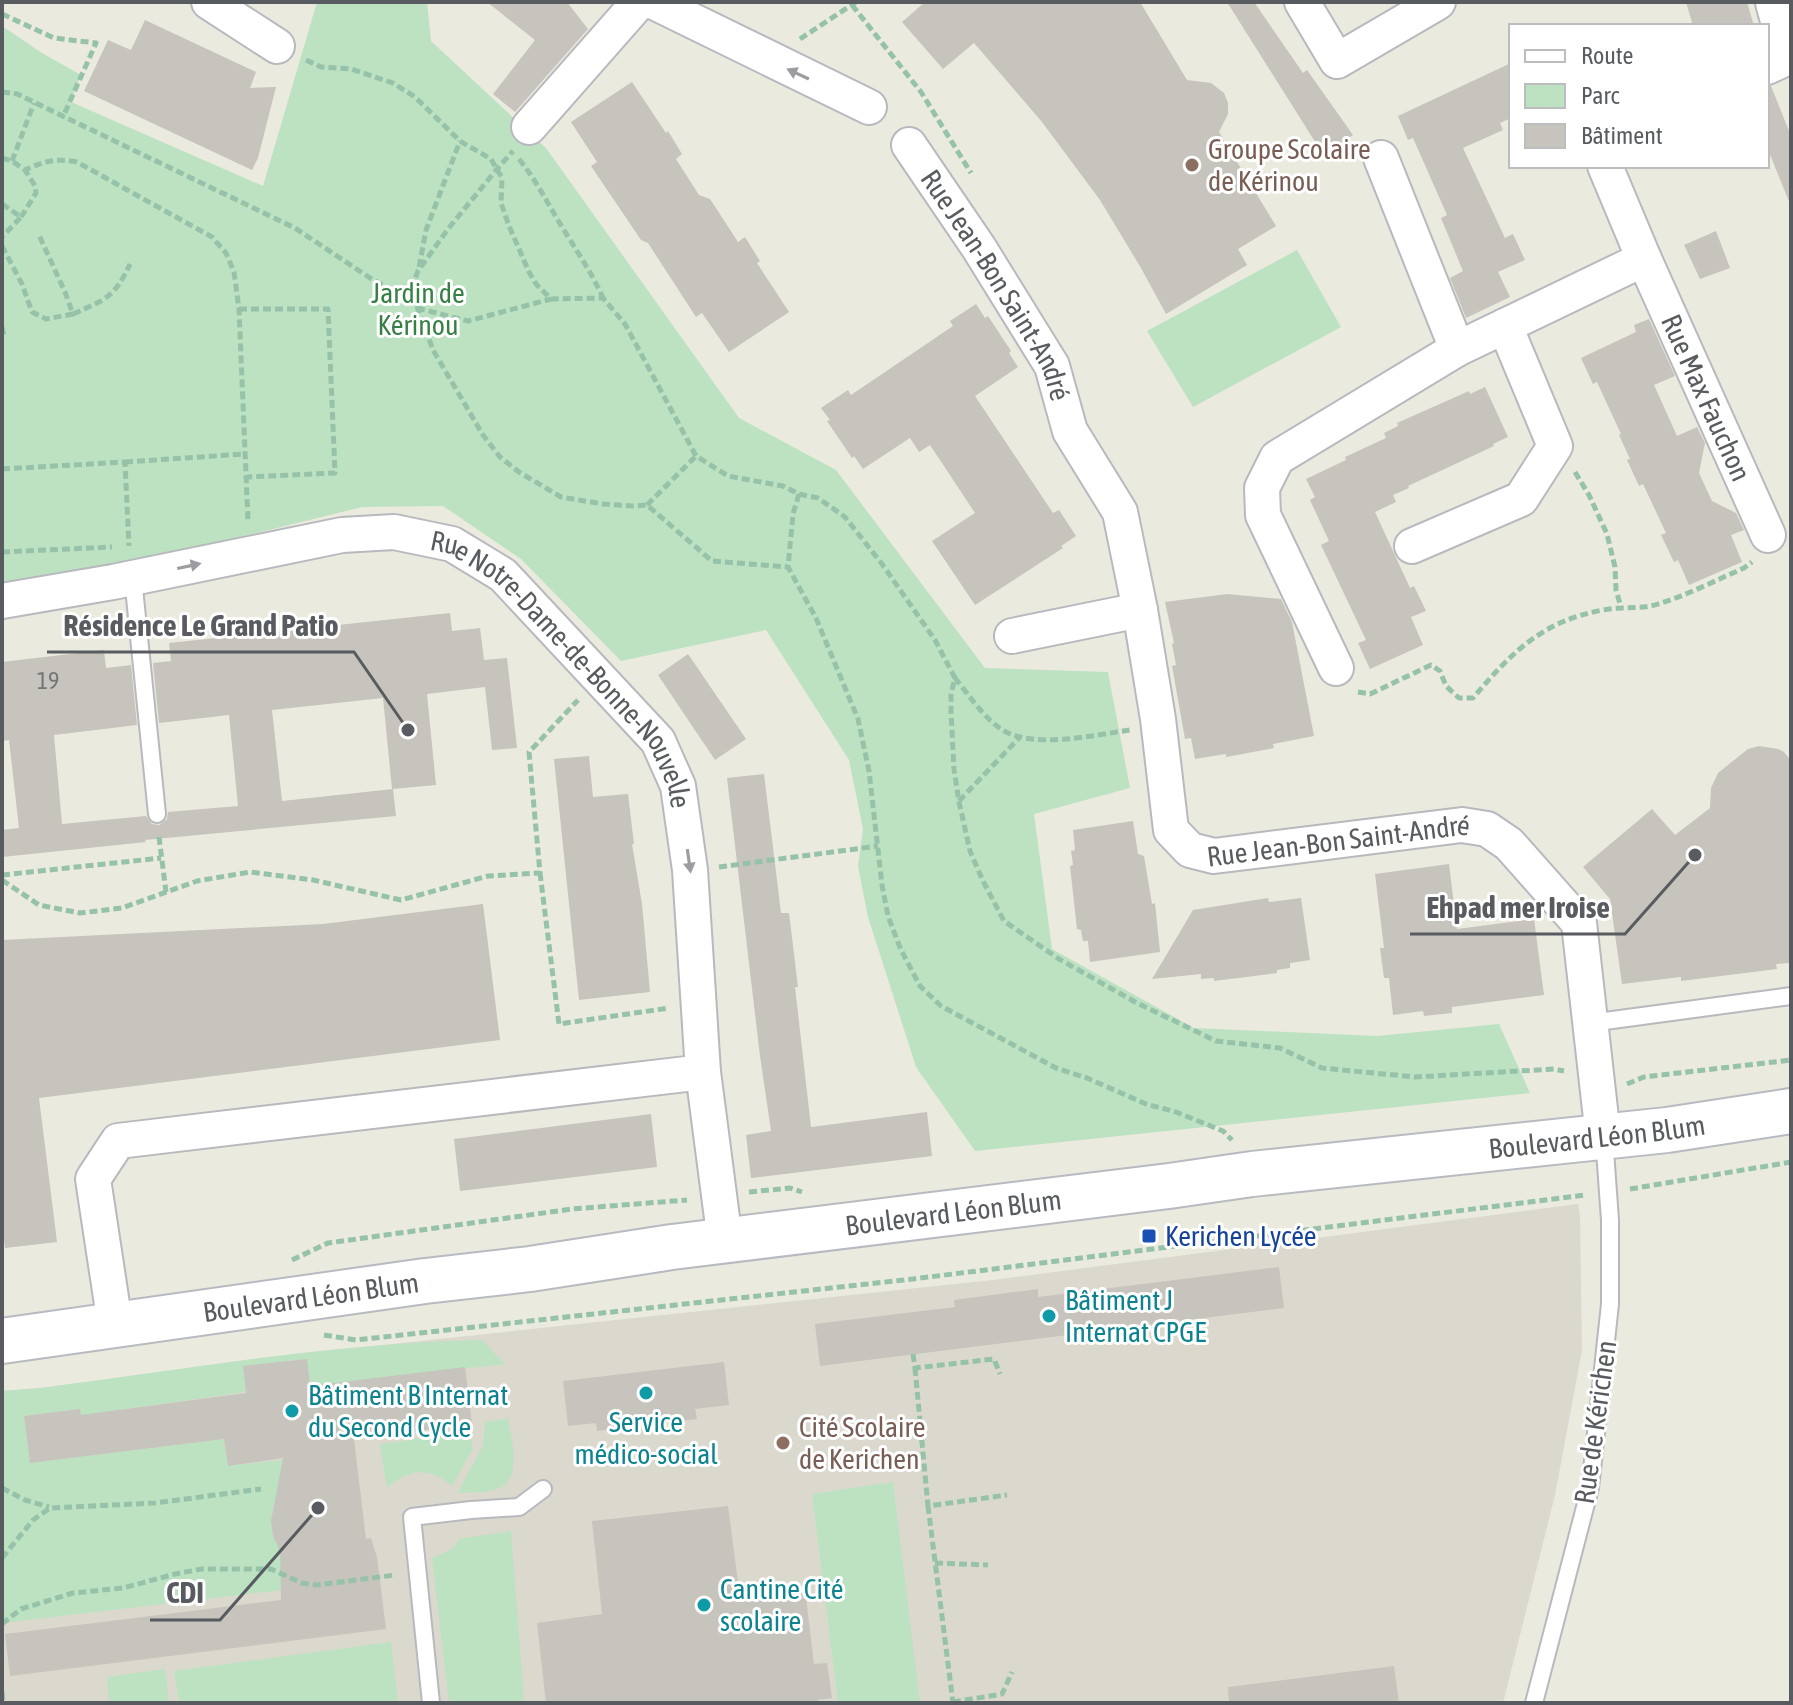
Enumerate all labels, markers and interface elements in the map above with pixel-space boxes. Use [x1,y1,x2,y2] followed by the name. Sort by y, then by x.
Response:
[1509,24,1769,168] legend
[1581,42,1633,69] text: Route
[787,67,810,81] one-way arrow
[1581,82,1620,109] text: Parc
[1581,122,1663,149] text: Bâtiment
[1208,133,1371,197] place label: Groupe Scolaire de Kérinou
[1183,156,1201,174] marker: Groupe Scolaire de Kérinou
[915,164,1077,404] street label: Rue Jean-Bon Saint-André
[371,277,465,341] park label: Jardin de Kérinou
[1655,309,1758,486] street label: Rue Max Fauchon
[428,524,697,810] street label: Rue Notre-Dame-de-Bonne-Nouvelle
[177,559,202,572] one-way arrow
[47,598,354,652] callout: Résidence Le Grand Patio
[63,608,339,642] text: Résidence Le Grand Patio
[37,667,59,694] house number: 19
[1205,808,1472,873] street label: Rue Jean-Bon Saint-André
[682,849,695,874] one-way arrow
[1410,880,1625,934] callout: Ehpad mer Iroise
[1426,890,1610,924] text: Ehpad mer Iroise
[1487,1108,1707,1165] street label: Boulevard Léon Blum
[843,1183,1063,1242] street label: Boulevard Léon Blum
[1165,1220,1317,1252] place label: Kerichen Lycée
[1140,1227,1158,1245] marker: Kerichen Lycée
[201,1266,421,1328] street label: Boulevard Léon Blum
[1065,1284,1206,1348] place label: Bâtiment J Internat CPGE
[1040,1307,1058,1325] marker: Bâtiment J Internat CPGE
[1568,1338,1622,1506] street label: Rue de Kérichen
[308,1379,508,1443] place label: Bâtiment B Internat du Second Cycle
[637,1384,655,1402] marker: Service médico-social
[283,1402,301,1420] marker: Bâtiment B Internat du Second Cycle
[574,1406,718,1470] place label: Service médico-social
[799,1411,926,1475] place label: Cité Scolaire de Kerichen
[774,1434,792,1452] marker: Cité Scolaire de Kerichen
[150,1566,220,1620] callout: CDI
[720,1573,843,1637] place label: Cantine Cité scolaire
[166,1575,204,1609] text: CDI
[695,1596,713,1614] marker: Cantine Cité scolaire

